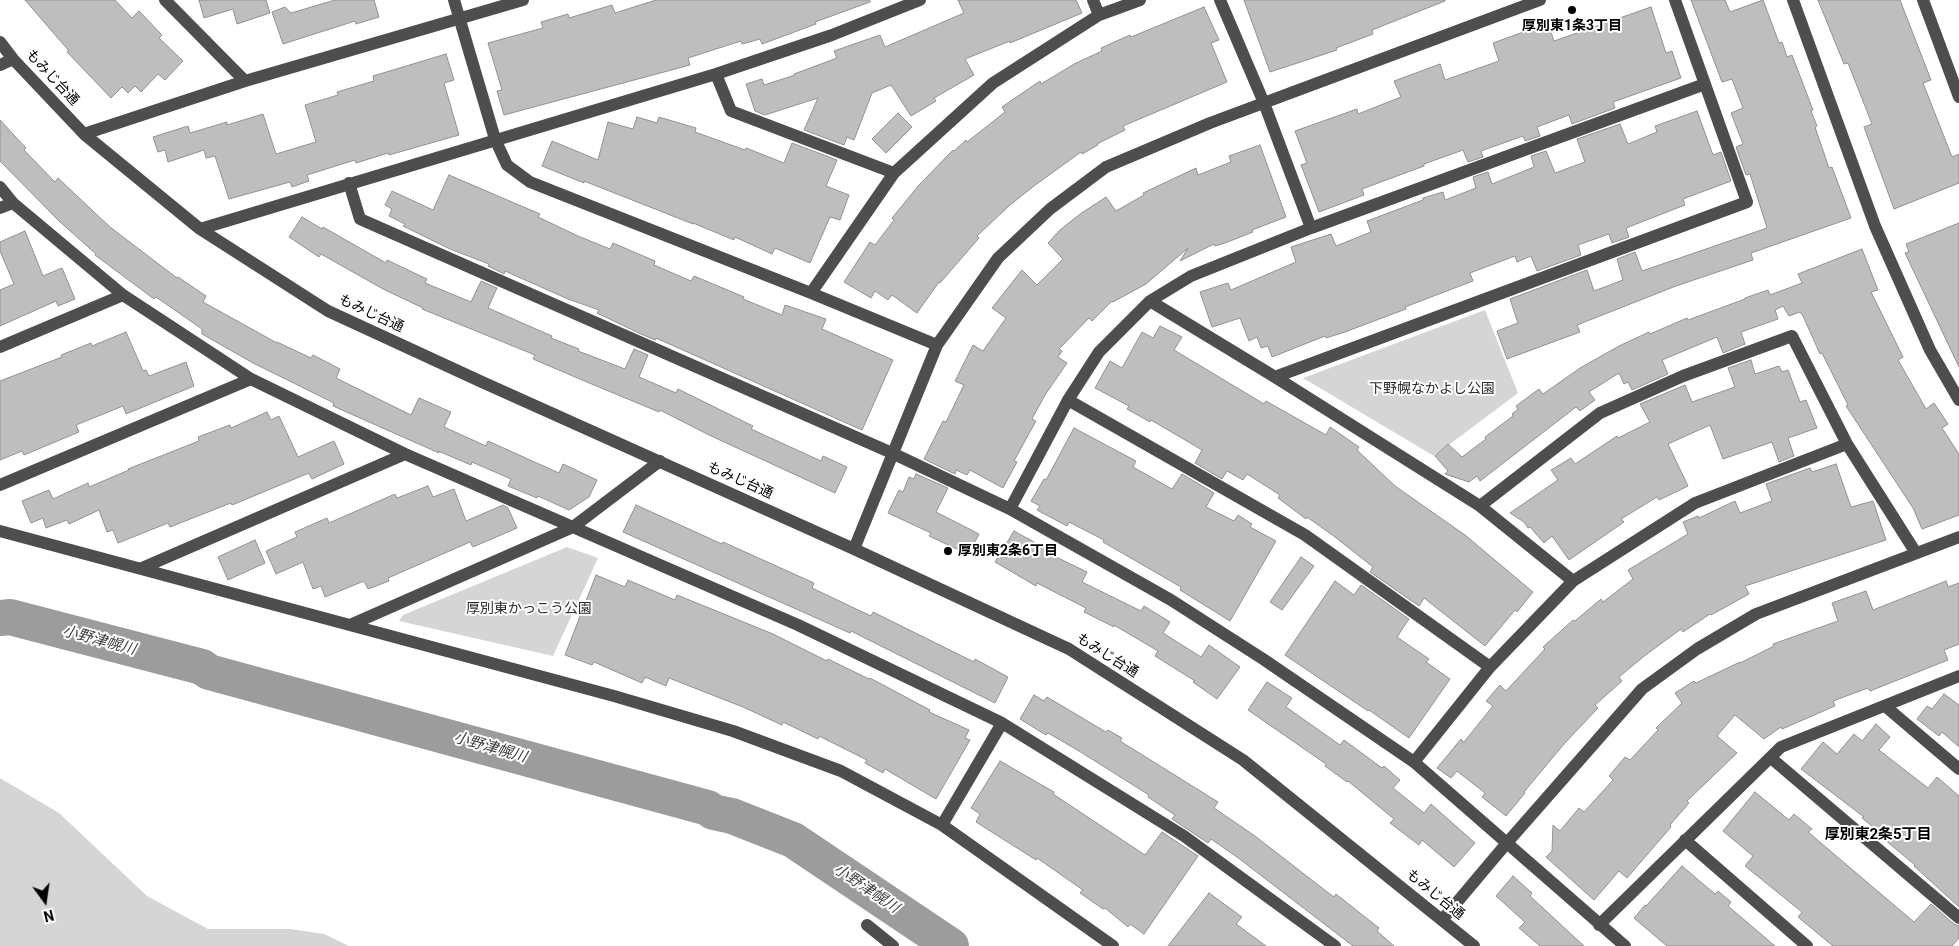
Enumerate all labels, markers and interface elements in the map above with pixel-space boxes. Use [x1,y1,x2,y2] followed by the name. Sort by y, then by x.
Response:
[1566,4,1578,16] marker: 厚別東1条3丁目
[1522,18,1622,34] place label: 厚別東1条3丁目
[22,47,82,109] street label: もみじ台通
[336,292,406,336] street label: もみじ台通
[1369,381,1495,397] park label: 下野幌なかよし公園
[705,459,775,503] street label: もみじ台通
[958,543,1058,559] place label: 厚別東2条6丁目
[942,545,954,557] marker: 厚別東2条6丁目
[466,601,592,617] park label: 厚別東かっこう公園
[60,623,138,659] water label: 小野津幌川
[1073,630,1141,682] street label: もみじ台通
[451,729,529,767] water label: 小野津幌川
[1824,826,1932,844] district label: 厚別東2条5丁目
[830,861,902,917] water label: 小野津幌川
[1403,866,1467,924] street label: もみじ台通
[20,876,70,926] north arrow
[42,907,55,925] text: N

